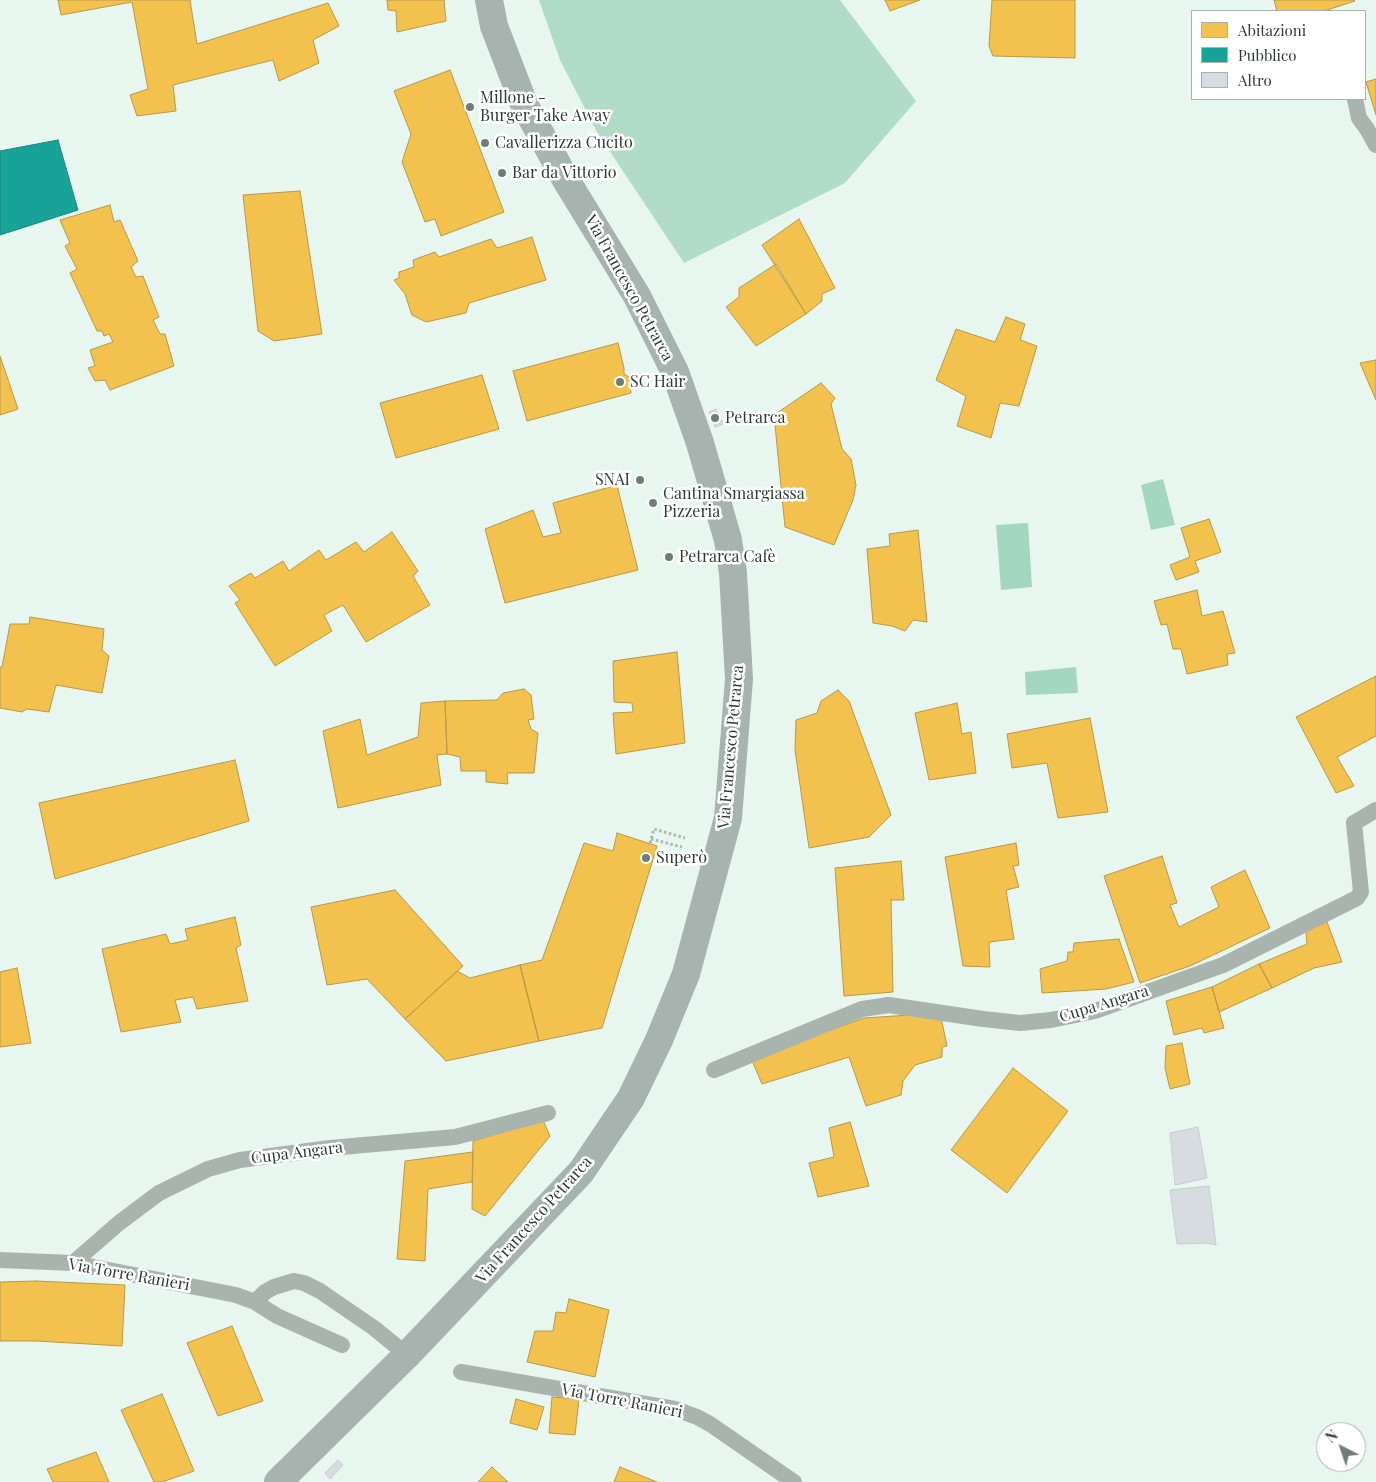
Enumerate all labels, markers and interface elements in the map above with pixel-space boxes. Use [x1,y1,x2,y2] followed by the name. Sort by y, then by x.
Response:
[1191,10,1366,100] legend
[1238,20,1306,40] text: Abitazioni
[1238,45,1296,65] text: Pubblico
[1238,70,1272,90] text: Altro
[480,88,610,126] place label: Millone - Burger Take Away
[464,101,476,113] marker: Millone - Burger Take Away
[495,133,633,153] place label: Cavallerizza Cucito
[479,137,491,149] marker: Cavallerizza Cucito
[512,163,617,183] place label: Bar da Vittorio
[496,167,508,179] marker: Bar da Vittorio
[581,212,677,364] street label: Via Francesco Petrarca
[630,372,685,392] place label: SC Hair
[614,376,626,388] marker: SC Hair
[725,408,786,428] place label: Petrarca
[709,412,721,424] marker: Petrarca
[595,470,630,490] place label: SNAI
[634,474,646,486] marker: SNAI
[663,484,805,522] place label: Cantina Smargiassa Pizzeria
[647,497,659,509] marker: Cantina Smargiassa Pizzeria
[679,547,776,567] place label: Petrarca Cafè
[663,551,675,563] marker: Petrarca Cafè
[714,664,748,830] street label: Via Francesco Petrarca
[656,848,707,868] place label: Superò
[640,852,652,864] marker: Superò
[1057,981,1151,1027] street label: Cupa Angara
[250,1138,344,1168] street label: Cupa Angara
[472,1153,596,1287] street label: Via Francesco Petrarca
[67,1255,191,1295] street label: Via Torre Ranieri
[560,1380,684,1422] street label: Via Torre Ranieri
[1316,1422,1366,1472] north arrow
[1321,1426,1342,1447] text: N

